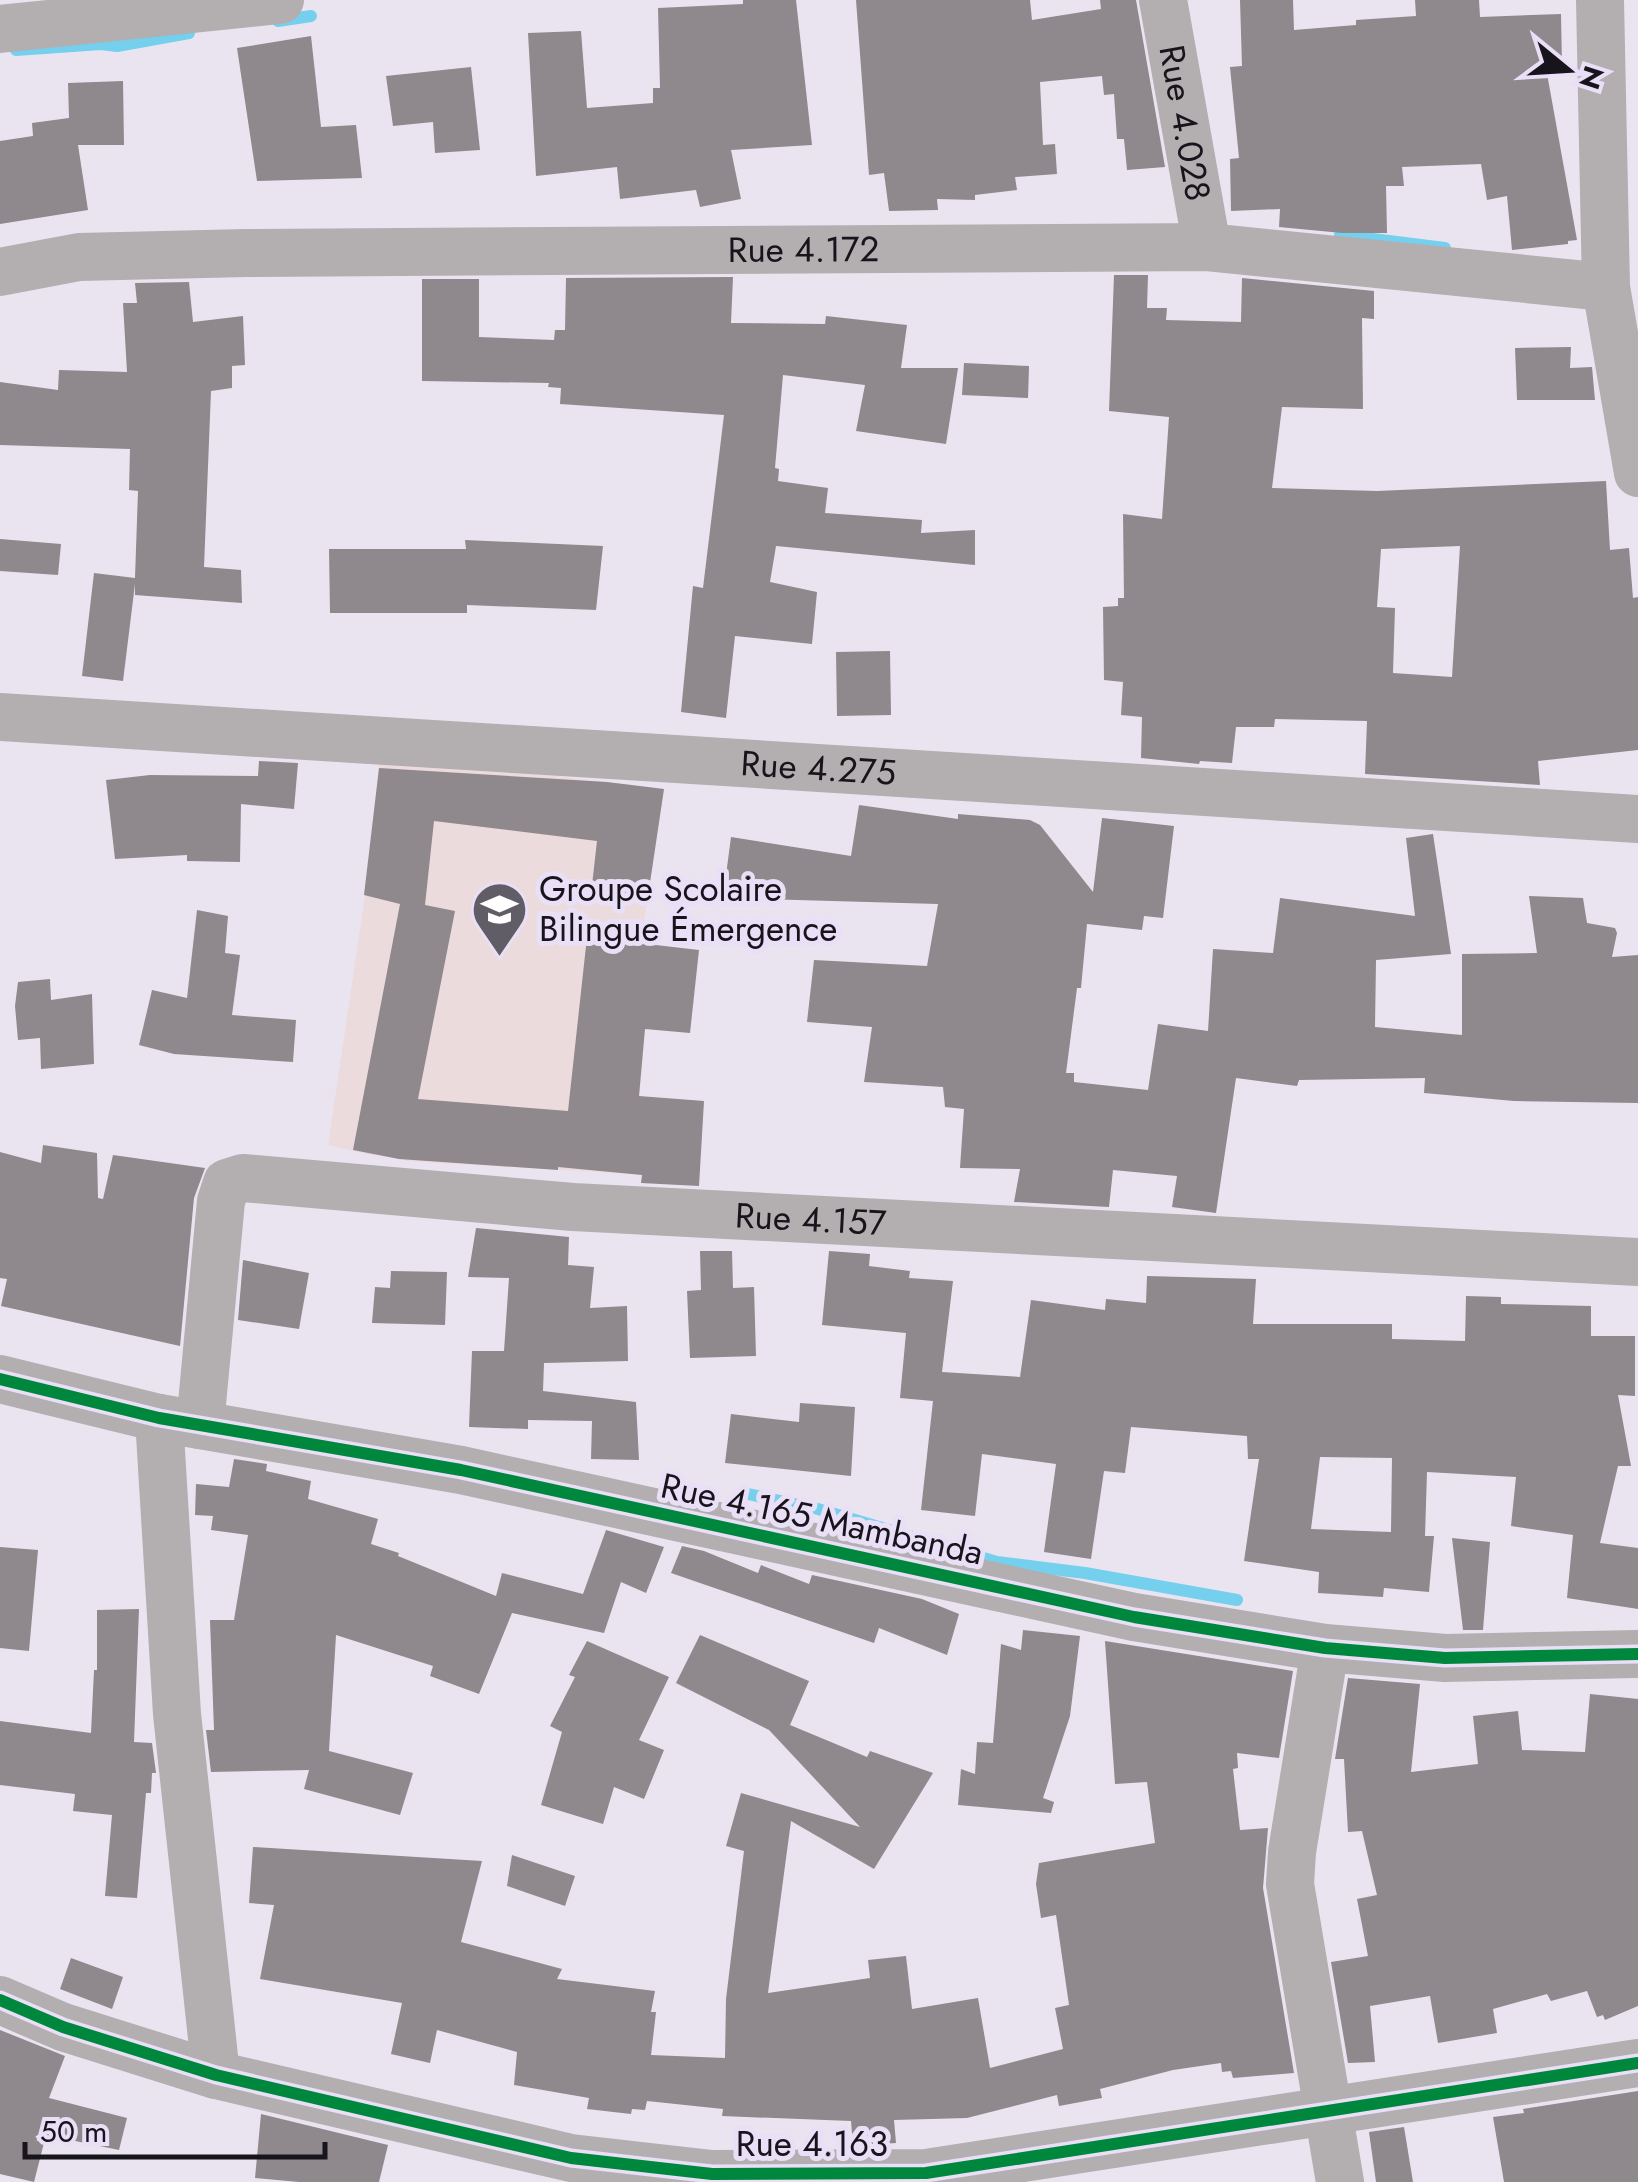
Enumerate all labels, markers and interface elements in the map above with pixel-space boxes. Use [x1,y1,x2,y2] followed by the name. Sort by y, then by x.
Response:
[1518,20,1618,120] north arrow
[1146,41,1223,205] street label: Rue 4.028
[1568,61,1614,94] text: N
[728,224,879,275] street label: Rue 4.172
[739,738,898,798] street label: Rue 4.275
[539,864,837,954] place label: Groupe Scolaire Bilingue Émergence
[470,879,530,958] school or university icon: Groupe Scolaire Bilingue Émergence
[734,1190,888,1248] street label: Rue 4.157
[656,1460,988,1578] street label: Rue 4.165 Mambanda
[25,2097,325,2159] scale bar
[40,2110,107,2153] text: 50 m
[736,2119,888,2169] street label: Rue 4.163

